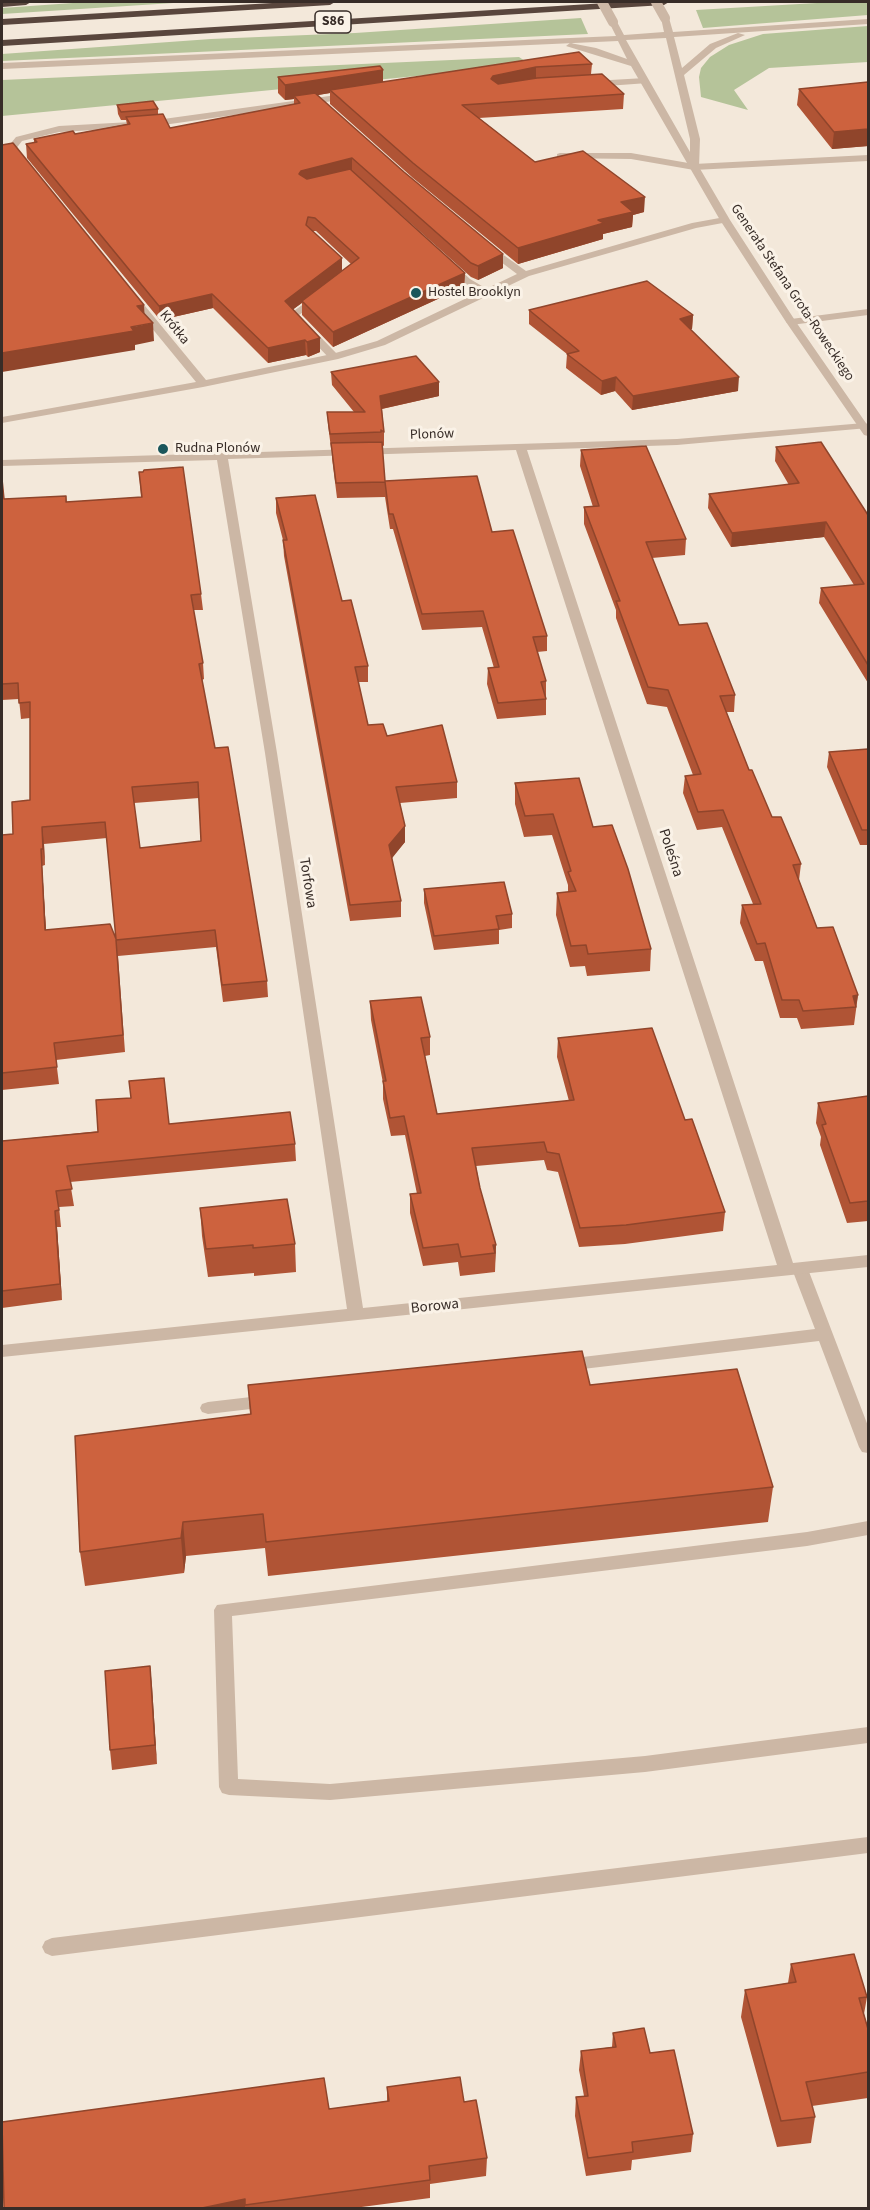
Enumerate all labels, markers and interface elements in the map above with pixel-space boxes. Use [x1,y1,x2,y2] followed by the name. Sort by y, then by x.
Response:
[315,11,351,33] road number: S86
[726,201,858,385] street label: Generała Stefana Grota-Roweckiego
[428,285,521,301] place label: Hostel Brooklyn
[409,286,423,300] marker: Hostel Brooklyn
[155,308,193,348] street label: Krótka
[410,426,454,444] street label: Plonów
[175,441,260,457] place label: Rudna Plonów
[156,442,170,456] marker: Rudna Plonów
[654,827,686,879] street label: Poleśna
[294,856,320,910] street label: Torfowa
[410,1296,460,1318] street label: Borowa

